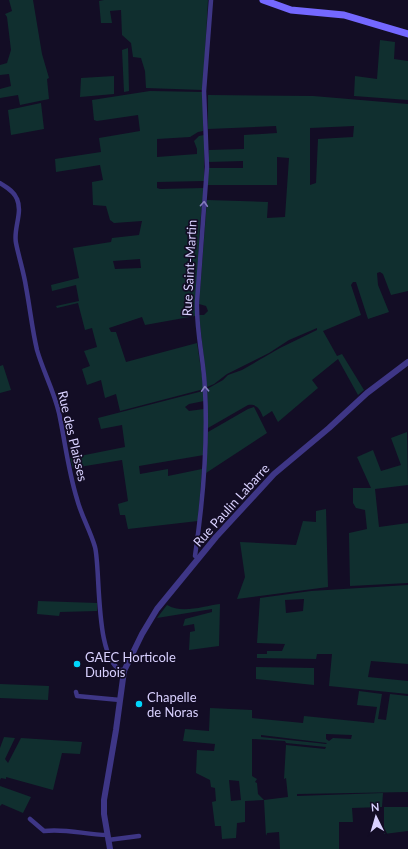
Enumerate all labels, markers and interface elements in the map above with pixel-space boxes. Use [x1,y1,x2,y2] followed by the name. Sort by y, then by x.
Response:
[200,201,209,207] one-way arrow
[178,219,200,317] street label: Rue Saint-Martin
[201,386,210,392] one-way arrow
[55,389,91,483] street label: Rue des Plaisses
[189,460,273,550] street label: Rue Paulin Labarre
[85,649,176,680] place label: GAEC Horticole Dubois
[72,659,82,669] marker: GAEC Horticole Dubois
[147,689,199,720] place label: Chapelle de Noras
[134,699,144,709] marker: Chapelle de Noras
[356,797,396,837] north arrow
[370,800,380,813] text: N

